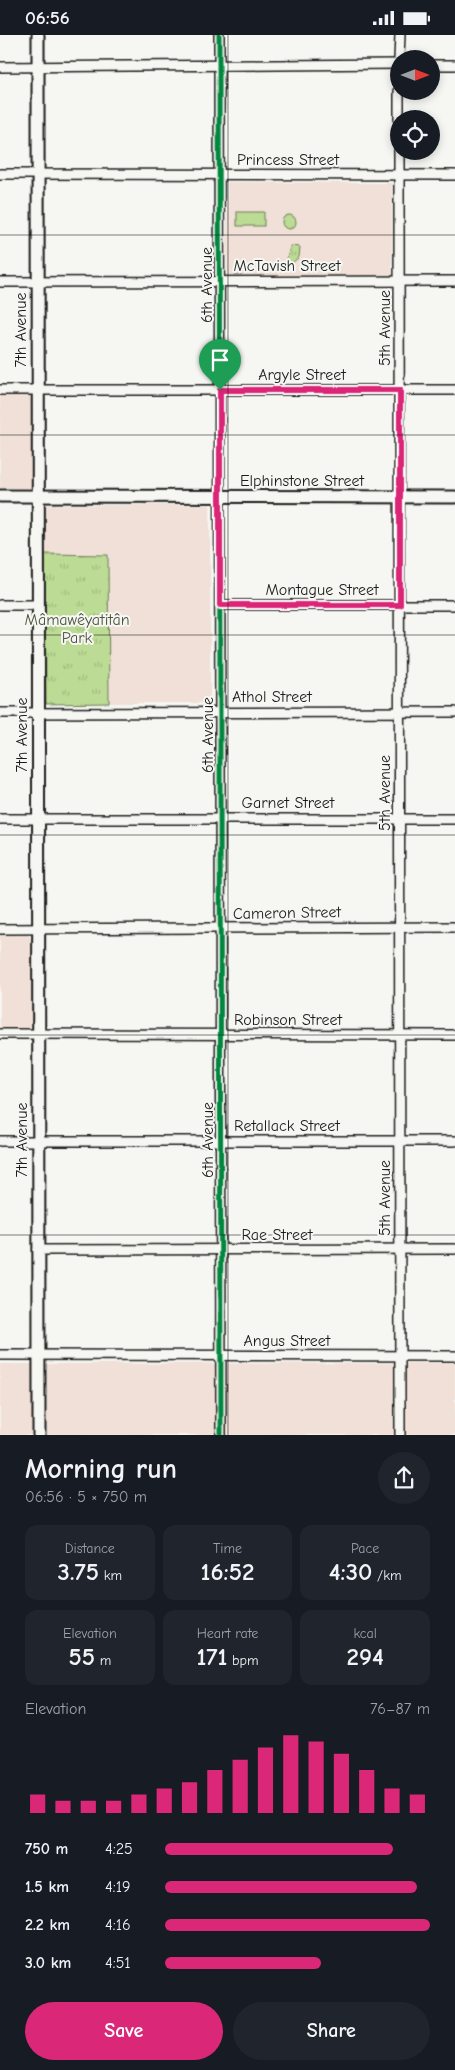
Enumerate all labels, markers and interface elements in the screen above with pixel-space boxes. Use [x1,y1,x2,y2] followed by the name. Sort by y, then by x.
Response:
[25,7,70,29] text: 06:56
[390,50,440,100] north arrow
[390,50,440,160] map controls
[390,110,440,160] button: locate
[237,151,340,169] street label: Princess Street
[198,247,216,323] street label: 6th Avenue
[233,257,341,275] street label: McTavish Street
[376,290,394,366] street label: 5th Avenue
[12,293,30,367] street label: 7th Avenue
[199,339,241,390] pin
[206,346,234,374] icon: arrive
[258,366,346,384] street label: Argyle Street
[240,472,365,490] street label: Elphinstone Street
[265,581,379,599] street label: Montague Street
[24,611,130,647] park label: Mâmawêyatitân Park
[232,688,312,706] street label: Athol Street
[199,697,217,773] street label: 6th Avenue
[13,698,31,772] street label: 7th Avenue
[376,755,394,831] street label: 5th Avenue
[242,794,335,812] street label: Garnet Street
[233,903,342,923] street label: Cameron Street
[234,1011,343,1029] street label: Robinson Street
[199,1102,217,1178] street label: 6th Avenue
[13,1103,31,1177] street label: 7th Avenue
[234,1117,340,1135] street label: Retallack Street
[376,1160,394,1236] street label: 5th Avenue
[241,1226,313,1244] street label: Rae Street
[244,1332,331,1350] street label: Angus Street
[378,1452,430,1504] button: share
[25,1453,177,1485] text: Morning run
[25,1488,147,1506] text: 06:56 · 5 × 750 m
[65,1540,115,1557] text: Distance
[213,1540,242,1557] text: Time
[351,1540,379,1557] text: Pace
[58,1557,99,1586] text: 3.75
[201,1557,254,1586] text: 16:52
[329,1557,372,1586] text: 4:30
[99,1567,122,1584] text: km
[372,1567,402,1584] text: /km
[63,1625,117,1642] text: Elevation
[197,1625,258,1642] text: Heart rate
[353,1625,377,1642] text: kcal
[68,1642,95,1671] text: 55
[196,1642,227,1671] text: 171
[347,1642,384,1671] text: 294
[95,1652,111,1669] text: m
[227,1652,259,1669] text: bpm
[25,1700,86,1718] text: Elevation
[370,1700,430,1718] text: 76–87 m
[25,1840,68,1858] text: 750 m
[105,1840,133,1858] text: 4:25
[25,1878,69,1896] text: 1.5 km
[105,1878,130,1896] text: 4:19
[25,1916,70,1934] text: 2.2 km
[105,1916,131,1934] text: 4:16
[25,1954,71,1972] text: 3.0 km
[105,1954,131,1972] text: 4:51
[25,2002,223,2060] button: Save
[233,2002,430,2060] button: Share

